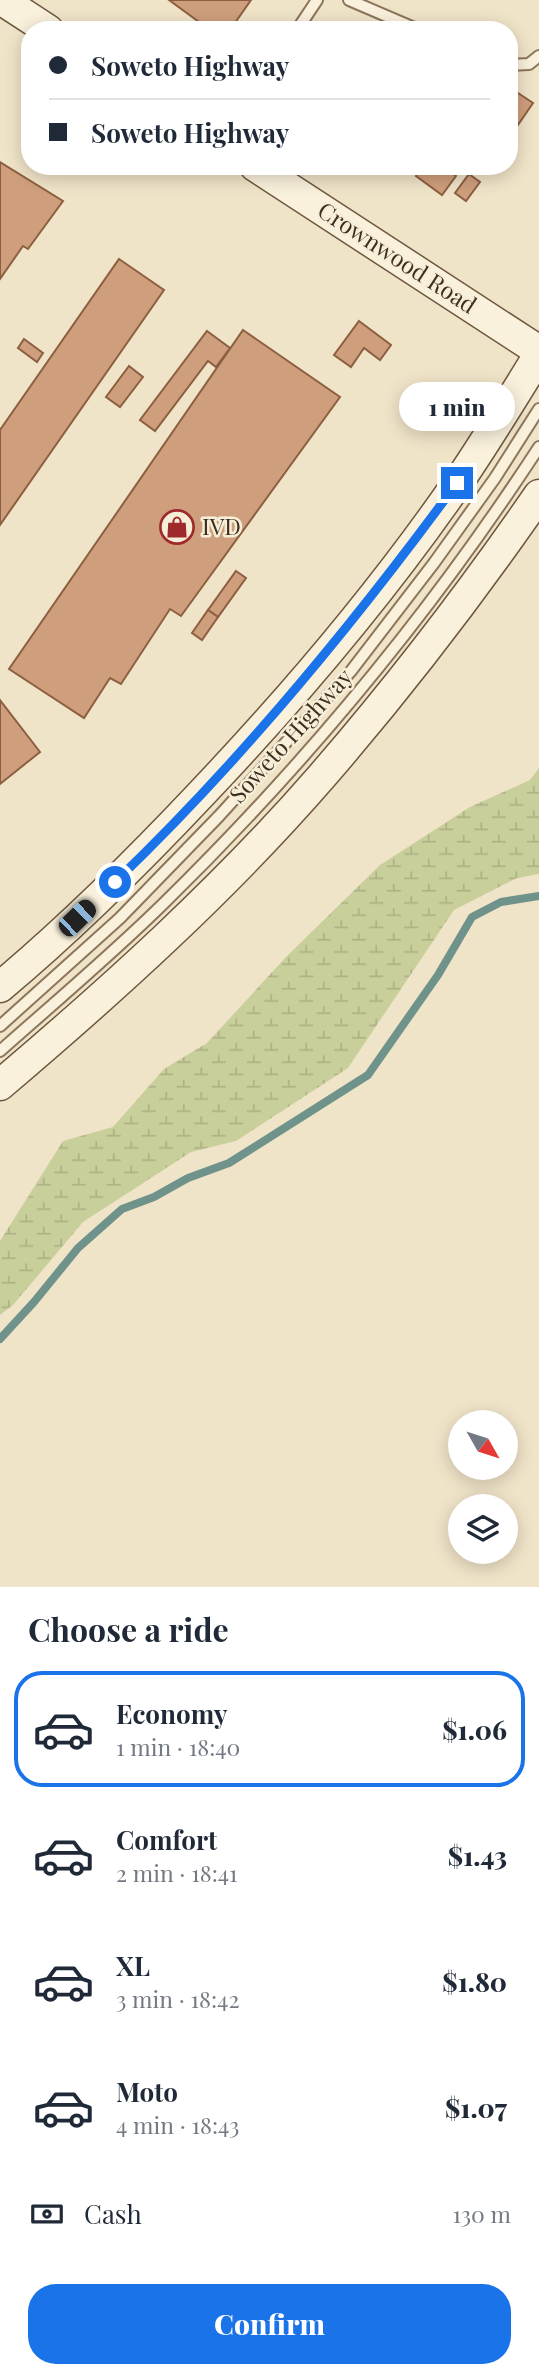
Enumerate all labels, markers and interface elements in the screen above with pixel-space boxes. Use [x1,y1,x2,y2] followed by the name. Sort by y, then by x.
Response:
[91,48,289,83] text: Soweto Highway
[91,115,289,150] text: Soweto Highway
[312,194,483,320] street label: Crownwood Road
[399,382,515,430] callout: 1 min
[429,391,485,422] text: 1 min
[441,467,473,499] route end
[158,508,196,546] shop icon: IVD
[202,510,241,541] place label: IVD
[221,661,359,809] street label: Soweto Highway
[99,866,131,898] route start
[55,896,100,940] car
[448,1410,518,1480] north arrow
[448,1410,518,1564] map controls
[448,1494,518,1564] button: layers
[28,1607,229,1650] text: Choose a ride
[116,1696,227,1731] text: Economy
[32,1698,95,1761] icon: car
[442,1712,507,1747] text: $1.06
[116,1731,240,1762] text: 1 min · 18:40
[116,1822,217,1857] text: Comfort
[32,1824,95,1887] icon: car
[448,1838,507,1873] text: $1.43
[116,1857,238,1888] text: 2 min · 18:41
[116,1948,150,1983] text: XL
[32,1950,95,2013] icon: car
[442,1964,507,1999] text: $1.80
[116,1983,240,2014] text: 3 min · 18:42
[116,2074,178,2109] text: Moto
[32,2076,95,2139] icon: car
[445,2090,507,2125] text: $1.07
[116,2109,239,2140] text: 4 min · 18:43
[28,2195,66,2233] icon: cash
[84,2196,142,2231] text: Cash
[453,2198,511,2229] text: 130 m
[28,2284,511,2364] button: Confirm

